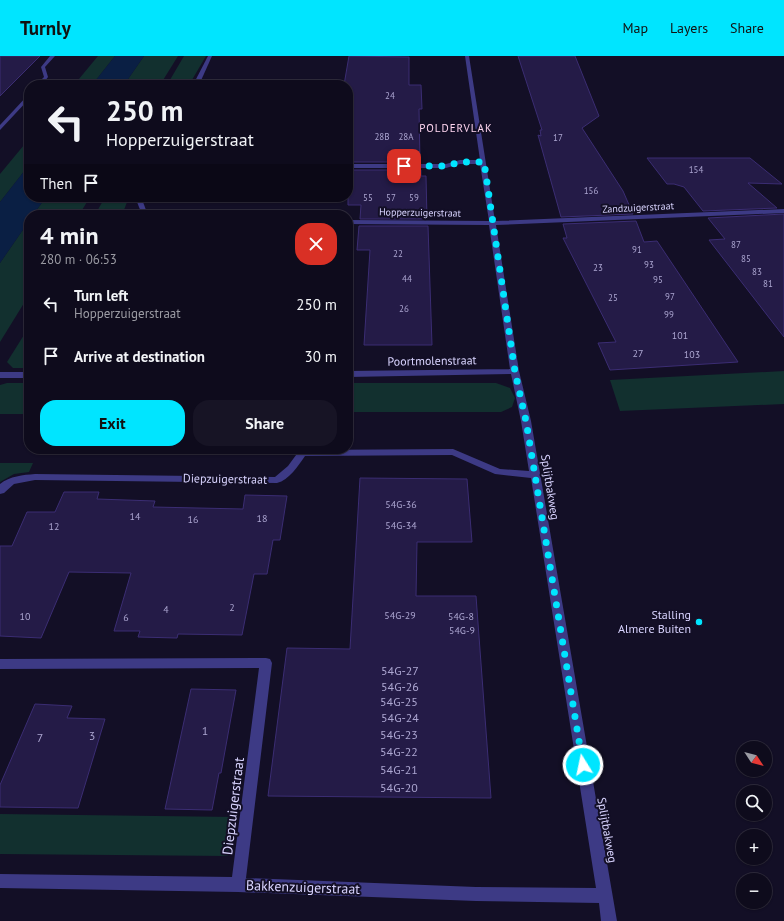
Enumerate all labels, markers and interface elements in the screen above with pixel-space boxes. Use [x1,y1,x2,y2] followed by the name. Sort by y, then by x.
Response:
[20,16,71,40] text: Turnly
[622,19,648,37] text: Map
[670,19,708,37] text: Layers
[730,19,764,37] text: Share
[385,90,395,101] house number: 24
[106,92,183,129] text: 250 m
[40,96,92,148] icon: left
[419,121,493,135] district label: POLDERVLAK
[106,128,254,151] text: Hopperzuigerstraat
[374,131,390,142] house number: 28B
[398,131,414,142] house number: 28A
[553,132,563,143] house number: 17
[387,149,421,183] pin
[393,155,415,177] icon: arrive
[689,164,703,175] house number: 154
[80,172,102,194] icon: arrive
[40,174,72,193] text: Then
[584,185,598,196] house number: 156
[363,192,373,203] house number: 55
[386,192,396,203] house number: 57
[409,192,419,203] house number: 59
[602,199,675,216] street label: Zandzuigerstraat
[379,205,462,220] street label: Hopperzuigerstraat
[40,220,99,251] text: 4 min
[295,223,337,265] button: close
[731,239,741,250] house number: 87
[632,244,642,255] house number: 91
[393,248,403,259] house number: 22
[40,251,117,268] text: 280 m · 06:53
[741,253,751,264] house number: 85
[644,259,654,270] house number: 93
[593,262,603,273] house number: 23
[752,266,762,277] house number: 83
[402,273,412,284] house number: 44
[653,274,663,285] house number: 95
[763,278,773,289] house number: 81
[74,286,128,305] text: Turn left
[665,291,675,302] house number: 97
[608,292,618,303] house number: 25
[40,293,62,315] icon: left
[296,295,337,314] text: 250 m
[399,303,409,314] house number: 26
[74,305,181,322] text: Hopperzuigerstraat
[664,309,674,320] house number: 99
[672,329,688,342] house number: 101
[40,345,62,367] icon: arrive
[74,347,205,366] text: Arrive at destination
[304,347,337,366] text: 30 m
[633,347,643,360] house number: 27
[684,348,700,361] house number: 103
[387,352,477,369] street label: Poortmolenstraat
[40,400,185,446] button: Exit
[193,400,337,446] button: Share
[538,453,563,521] street label: Splijtbakweg
[183,470,267,487] street label: Diepzuigerstraat
[385,498,417,511] house number: 54G-36
[130,510,141,523] house number: 14
[257,512,267,525] house number: 18
[188,513,198,526] house number: 16
[385,519,417,532] house number: 54G-34
[49,520,59,533] house number: 12
[229,601,235,614] house number: 2
[163,603,169,616] house number: 4
[618,607,691,636] place label: Stalling Almere Buiten
[384,609,416,622] house number: 54G-29
[20,610,31,623] house number: 10
[448,610,474,623] house number: 54G-8
[123,611,129,624] house number: 6
[694,617,704,627] marker: Stalling Almere Buiten
[449,624,475,637] house number: 54G-9
[381,663,419,678] house number: 54G-27
[381,679,419,694] house number: 54G-26
[380,694,418,709] house number: 54G-25
[381,710,419,725] house number: 54G-24
[202,723,208,738] house number: 1
[380,727,418,742] house number: 54G-23
[89,728,95,743] house number: 3
[37,730,43,745] house number: 7
[736,741,772,777] north arrow
[736,741,772,909] map controls
[380,744,418,759] house number: 54G-22
[562,744,604,786] position arrow
[218,756,248,856] street label: Diepzuigerstraat
[380,762,418,777] house number: 54G-21
[380,780,418,795] house number: 54G-20
[736,785,772,821] button: search
[594,796,621,864] street label: Splijtbakweg
[736,829,772,865] button: +
[736,873,772,909] button: −
[246,876,361,898] street label: Bakkenzuigerstraat

